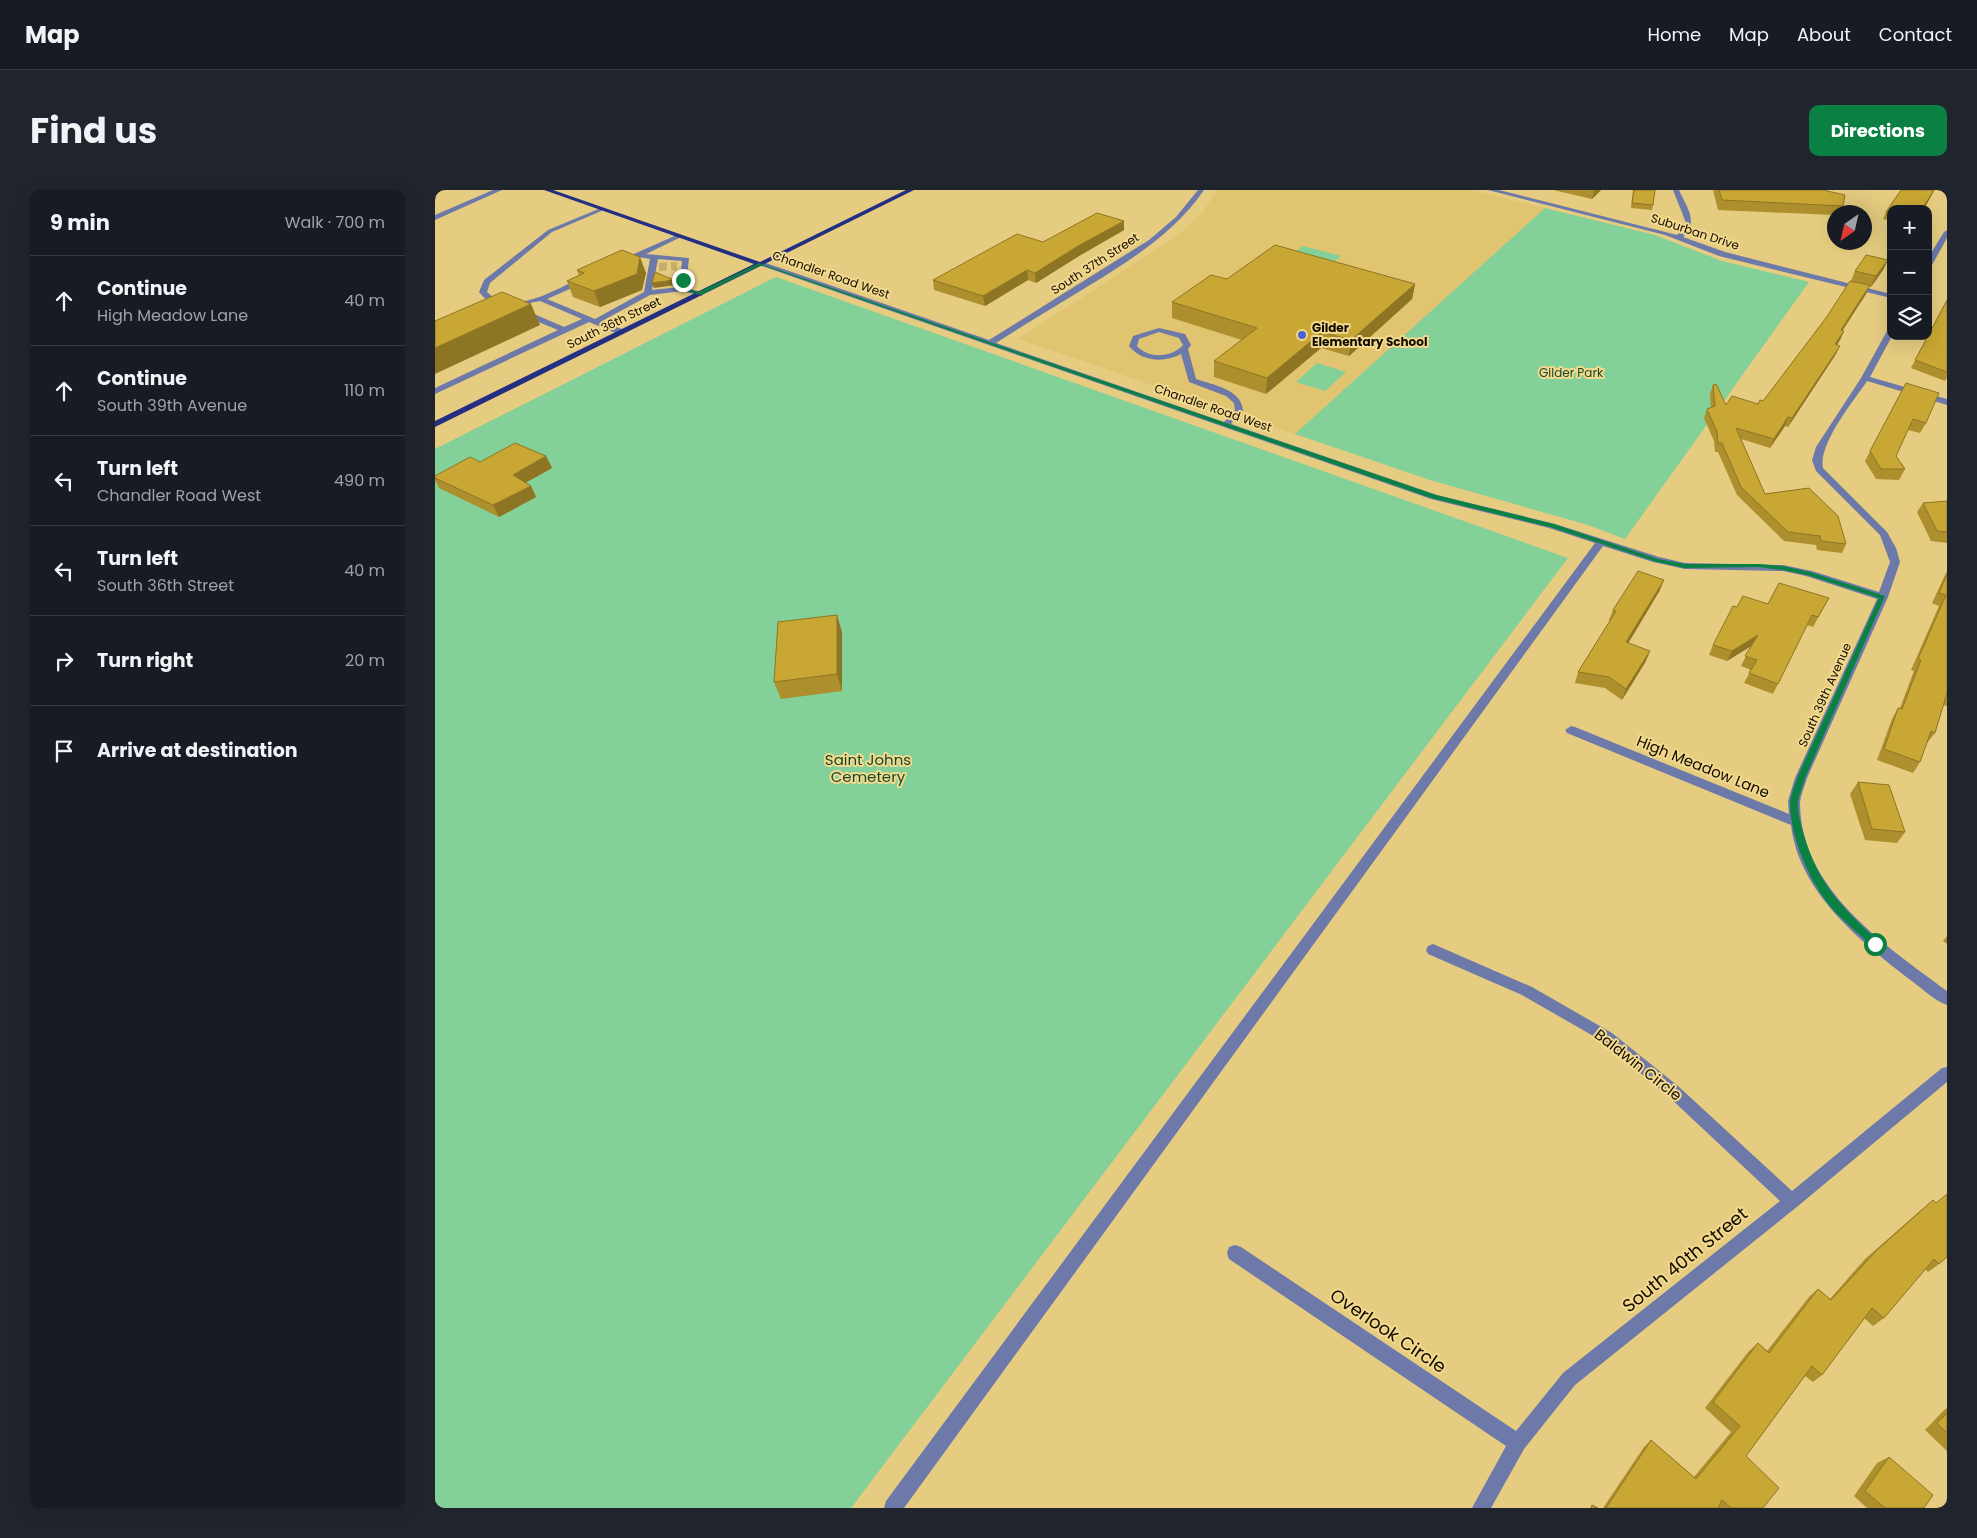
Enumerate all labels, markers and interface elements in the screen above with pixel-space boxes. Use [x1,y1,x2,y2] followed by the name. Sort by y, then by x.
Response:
[25,18,80,51] text: Map
[1647,22,1701,47] text: Home
[1729,22,1769,47] text: Map
[1797,22,1851,47] text: About
[1879,22,1952,47] text: Contact
[1809,105,1947,156] button: Directions
[30,106,157,155] text: Find us
[1827,205,1872,250] north arrow
[1887,205,1932,340] map controls
[1887,205,1932,250] button: +
[50,208,110,237] text: 9 min
[1649,209,1742,254] street label: Suburban Drive
[285,211,385,234] text: Walk · 700 m
[1047,229,1142,298] street label: South 37th Street
[770,246,892,303] street label: Chandler Road West
[1887,250,1932,295] button: −
[672,269,695,292] route end
[97,275,187,302] text: Continue
[50,287,78,315] icon: ahead
[344,289,385,312] text: 40 m
[564,292,664,353] street label: South 36th Street
[1887,295,1932,340] button: layers
[97,304,248,327] text: High Meadow Lane
[1312,319,1427,350] place label: Gilder Elementary School
[1296,329,1308,341] marker: Gilder Elementary School
[1539,364,1604,381] park label: Gilder Park
[97,365,187,392] text: Continue
[50,377,78,405] icon: ahead
[344,379,385,402] text: 110 m
[1152,379,1274,436] street label: Chandler Road West
[97,394,247,417] text: South 39th Avenue
[97,455,178,482] text: Turn left
[50,467,78,495] icon: left
[334,469,385,492] text: 490 m
[97,484,261,507] text: Chandler Road West
[97,545,178,572] text: Turn left
[50,557,78,585] icon: left
[344,559,385,582] text: 40 m
[97,574,234,597] text: South 36th Street
[1794,640,1855,750] street label: South 39th Avenue
[50,647,78,675] icon: right
[97,647,193,674] text: Turn right
[345,649,385,672] text: 20 m
[1634,730,1773,803] street label: High Meadow Lane
[50,737,78,765] icon: arrive
[97,737,298,764] text: Arrive at destination
[825,749,911,787] park label: Saint Johns Cemetery
[1864,933,1887,956] route start
[1590,1024,1686,1105] street label: Baldwin Circle
[1617,1201,1753,1318] street label: South 40th Street
[1325,1282,1451,1379] street label: Overlook Circle

